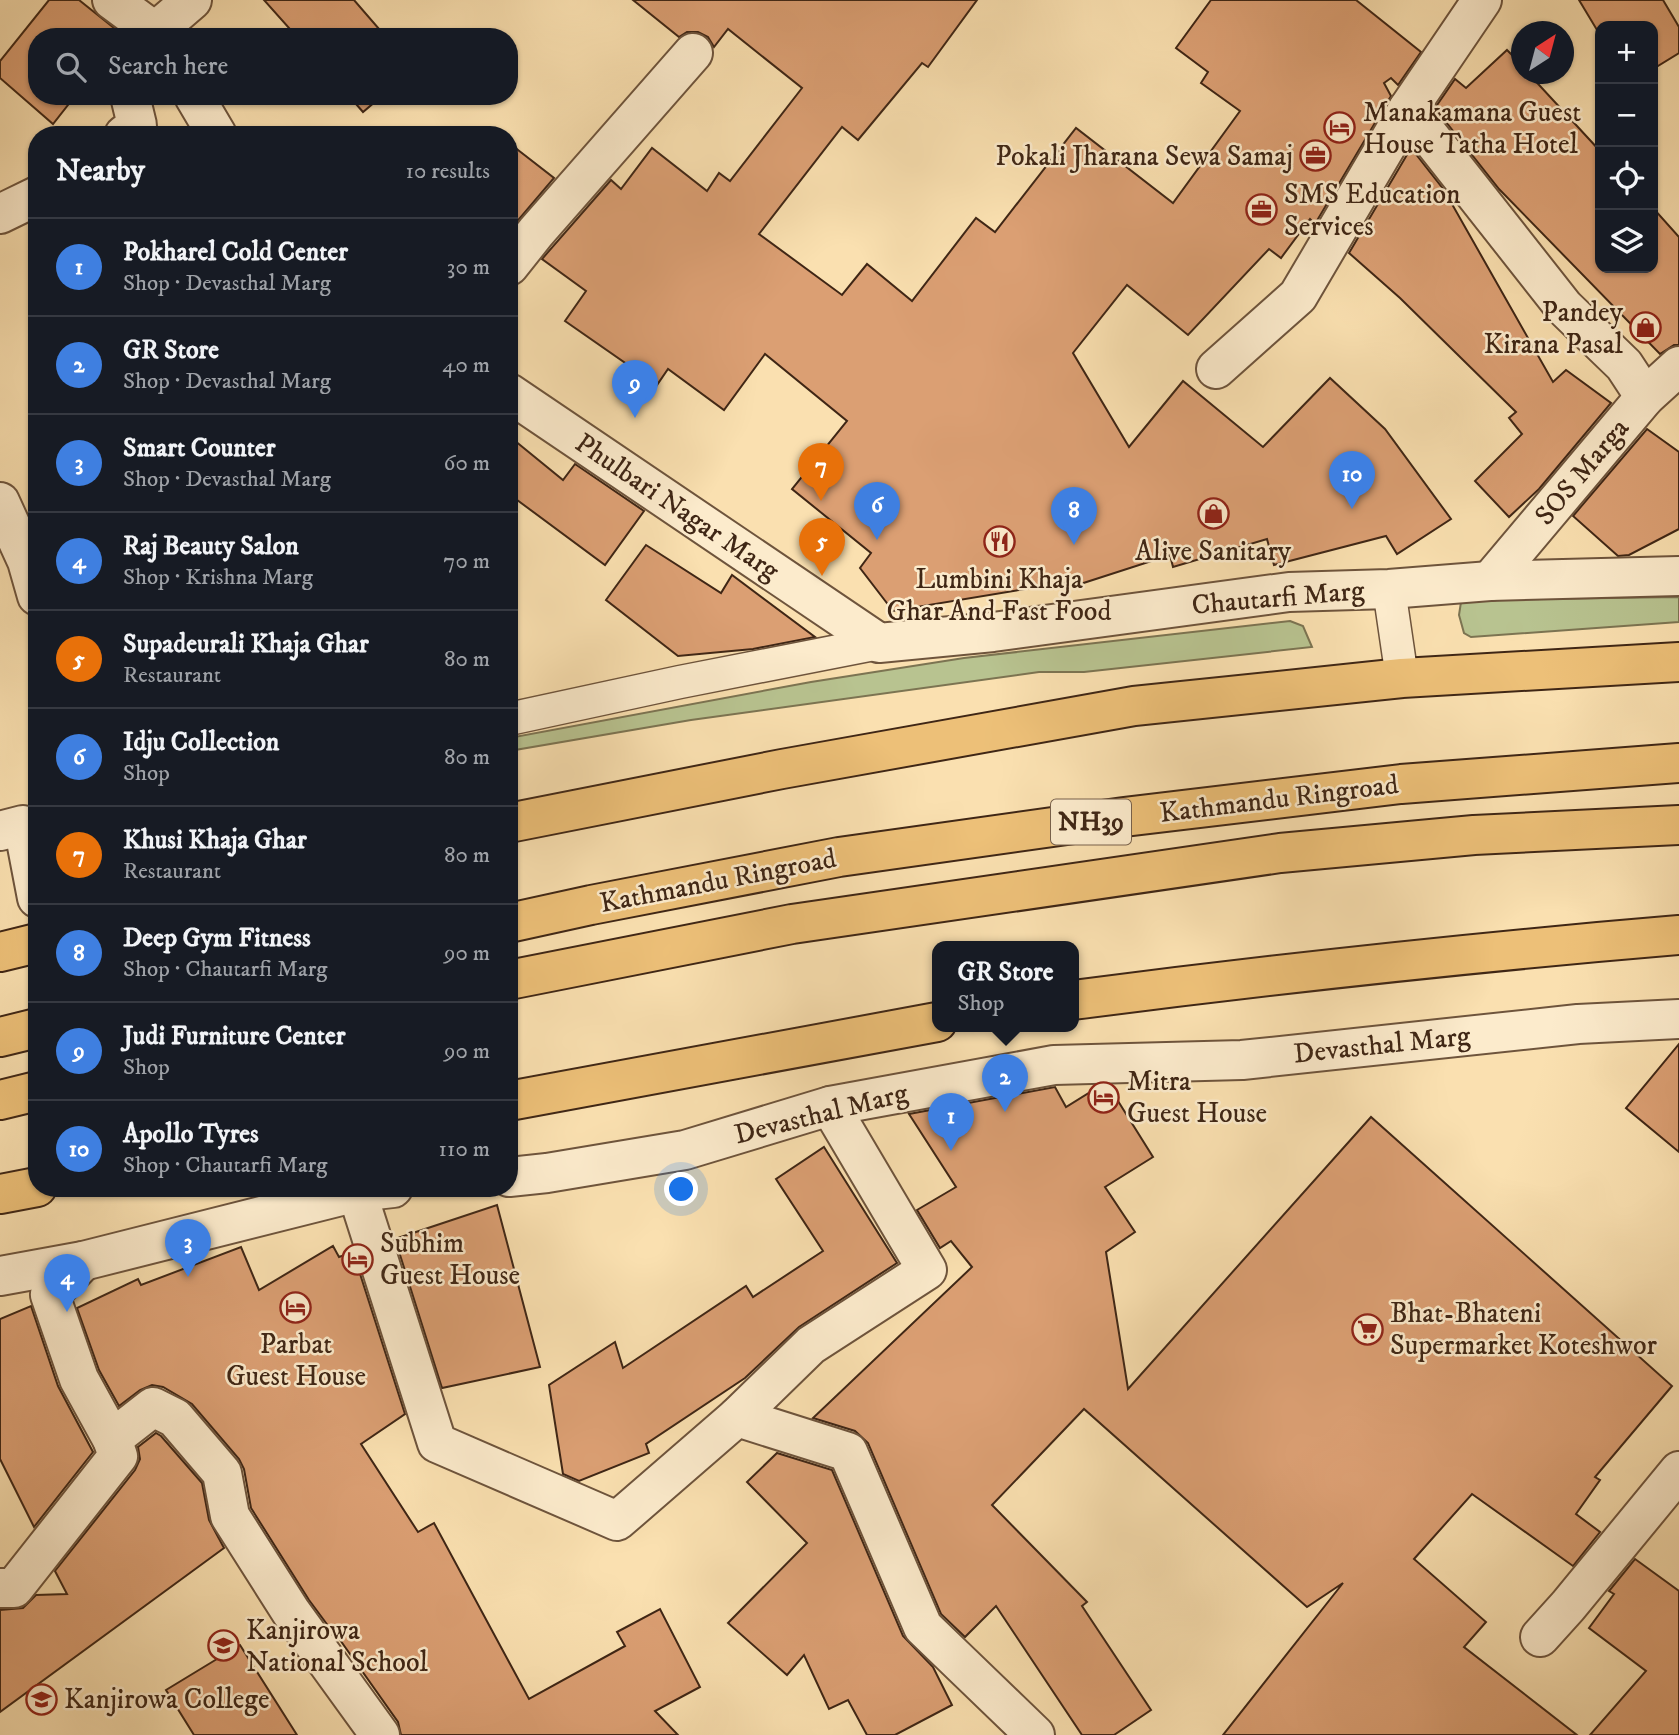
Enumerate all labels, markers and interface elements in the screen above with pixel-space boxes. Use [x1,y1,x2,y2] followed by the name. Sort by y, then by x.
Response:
[1511,21,1574,84] north arrow
[1595,21,1658,273] map controls
[1595,21,1658,84] button: +
[28,28,518,105] search box
[52,48,90,86] icon: search
[108,50,228,83] text: Search here
[1595,84,1658,147] button: −
[1363,95,1581,162] place label: Manakamana Guest House Tatha Hotel
[1323,111,1357,145] hotel icon: Manakamana Guest House Tatha Hotel
[995,139,1293,174] place label: Pokali Jharana Sewa Samaj
[1299,139,1333,173] office icon: Pokali Jharana Sewa Samaj
[1595,147,1658,210] button: locate
[56,153,145,190] text: Nearby
[406,157,490,186] text: 10 results
[1284,177,1461,244] place label: SMS Education Services
[1244,193,1278,227] office icon: SMS Education Services
[1595,210,1658,273] button: layers
[123,236,348,269] text: Pokharel Cold Center
[75,253,83,282] text: 1
[447,253,490,282] text: 30 m
[123,269,331,298] text: Shop · Devasthal Marg
[1483,295,1624,362] place label: Pandey Kirana Pasal
[1629,311,1663,345] shop icon: Pandey Kirana Pasal
[123,334,219,367] text: GR Store
[73,351,85,380] text: 2
[442,351,490,380] text: 40 m
[612,360,658,418] pin: 9
[123,367,331,396] text: Shop · Devasthal Marg
[1527,411,1637,533] street label: SOS Marga
[568,426,786,589] street label: Phulbari Nagar Marg
[123,432,276,465] text: Smart Counter
[798,443,844,501] pin: 7
[75,449,83,478] text: 3
[443,449,490,478] text: 60 m
[1329,451,1375,509] pin: 10
[123,465,331,494] text: Shop · Devasthal Marg
[854,482,900,540] pin: 6
[1051,487,1097,545] pin: 8
[1196,497,1230,531] shop icon: Alive Sanitary
[799,518,845,576] pin: 5
[982,525,1016,559] restaurant icon: Lumbini Khaja Ghar And Fast Food
[123,530,299,563] text: Raj Beauty Salon
[1135,534,1292,569] place label: Alive Sanitary
[72,547,86,576] text: 4
[443,547,490,576] text: 70 m
[887,562,1111,629] place label: Lumbini Khaja Ghar And Fast Food
[123,563,313,592] text: Shop · Krishna Marg
[1190,573,1366,623] street label: Chautarfi Marg
[123,628,369,661] text: Supadeurali Khaja Ghar
[73,645,85,674] text: 5
[444,645,490,674] text: 80 m
[123,661,221,690] text: Restaurant
[123,726,279,759] text: Idju Collection
[73,743,85,772] text: 6
[444,743,490,772] text: 80 m
[123,759,170,788] text: Shop
[1158,767,1400,831] street label: Kathmandu Ringroad
[1051,800,1131,844] road number: NH39
[123,824,307,857] text: Khusi Khaja Ghar
[73,841,85,870] text: 7
[444,841,490,870] text: 80 m
[597,841,839,921] street label: Kathmandu Ringroad
[123,857,221,886] text: Restaurant
[123,922,311,955] text: Deep Gym Fitness
[73,939,85,968] text: 8
[444,939,490,968] text: 90 m
[932,941,1079,1032] popup
[123,955,328,984] text: Shop · Chautarfi Marg
[957,956,1054,989] text: GR Store
[957,989,1004,1018] text: Shop
[1292,1018,1472,1072] street label: Devasthal Marg
[123,1020,346,1053] text: Judi Furniture Center
[73,1037,85,1066] text: 9
[444,1037,490,1066] text: 90 m
[123,1053,170,1082] text: Shop
[982,1054,1028,1112] pin: 2
[1127,1064,1267,1131] place label: Mitra Guest House
[731,1075,912,1152] street label: Devasthal Marg
[1087,1080,1121,1114] hotel icon: Mitra Guest House
[928,1093,974,1151] pin: 1
[123,1118,259,1151] text: Apollo Tyres
[69,1135,89,1164] text: 10
[439,1135,490,1164] text: 110 m
[123,1151,328,1180] text: Shop · Chautarfi Marg
[664,1172,698,1206] your location
[165,1219,211,1277] pin: 3
[380,1226,520,1293] place label: Subhim Guest House
[340,1242,374,1276] hotel icon: Subhim Guest House
[44,1254,90,1312] pin: 4
[279,1290,313,1324] hotel icon: Parbat Guest House
[1390,1296,1657,1363] place label: Bhat-Bhateni Supermarket Koteshwor
[1350,1312,1384,1346] supermarket icon: Bhat-Bhateni Supermarket Koteshwor
[226,1327,366,1394] place label: Parbat Guest House
[246,1613,428,1680] place label: Kanjirowa National School
[206,1629,240,1663] school or university icon: Kanjirowa National School
[24,1682,58,1716] school or university icon: Kanjirowa College
[64,1682,270,1717] place label: Kanjirowa College

